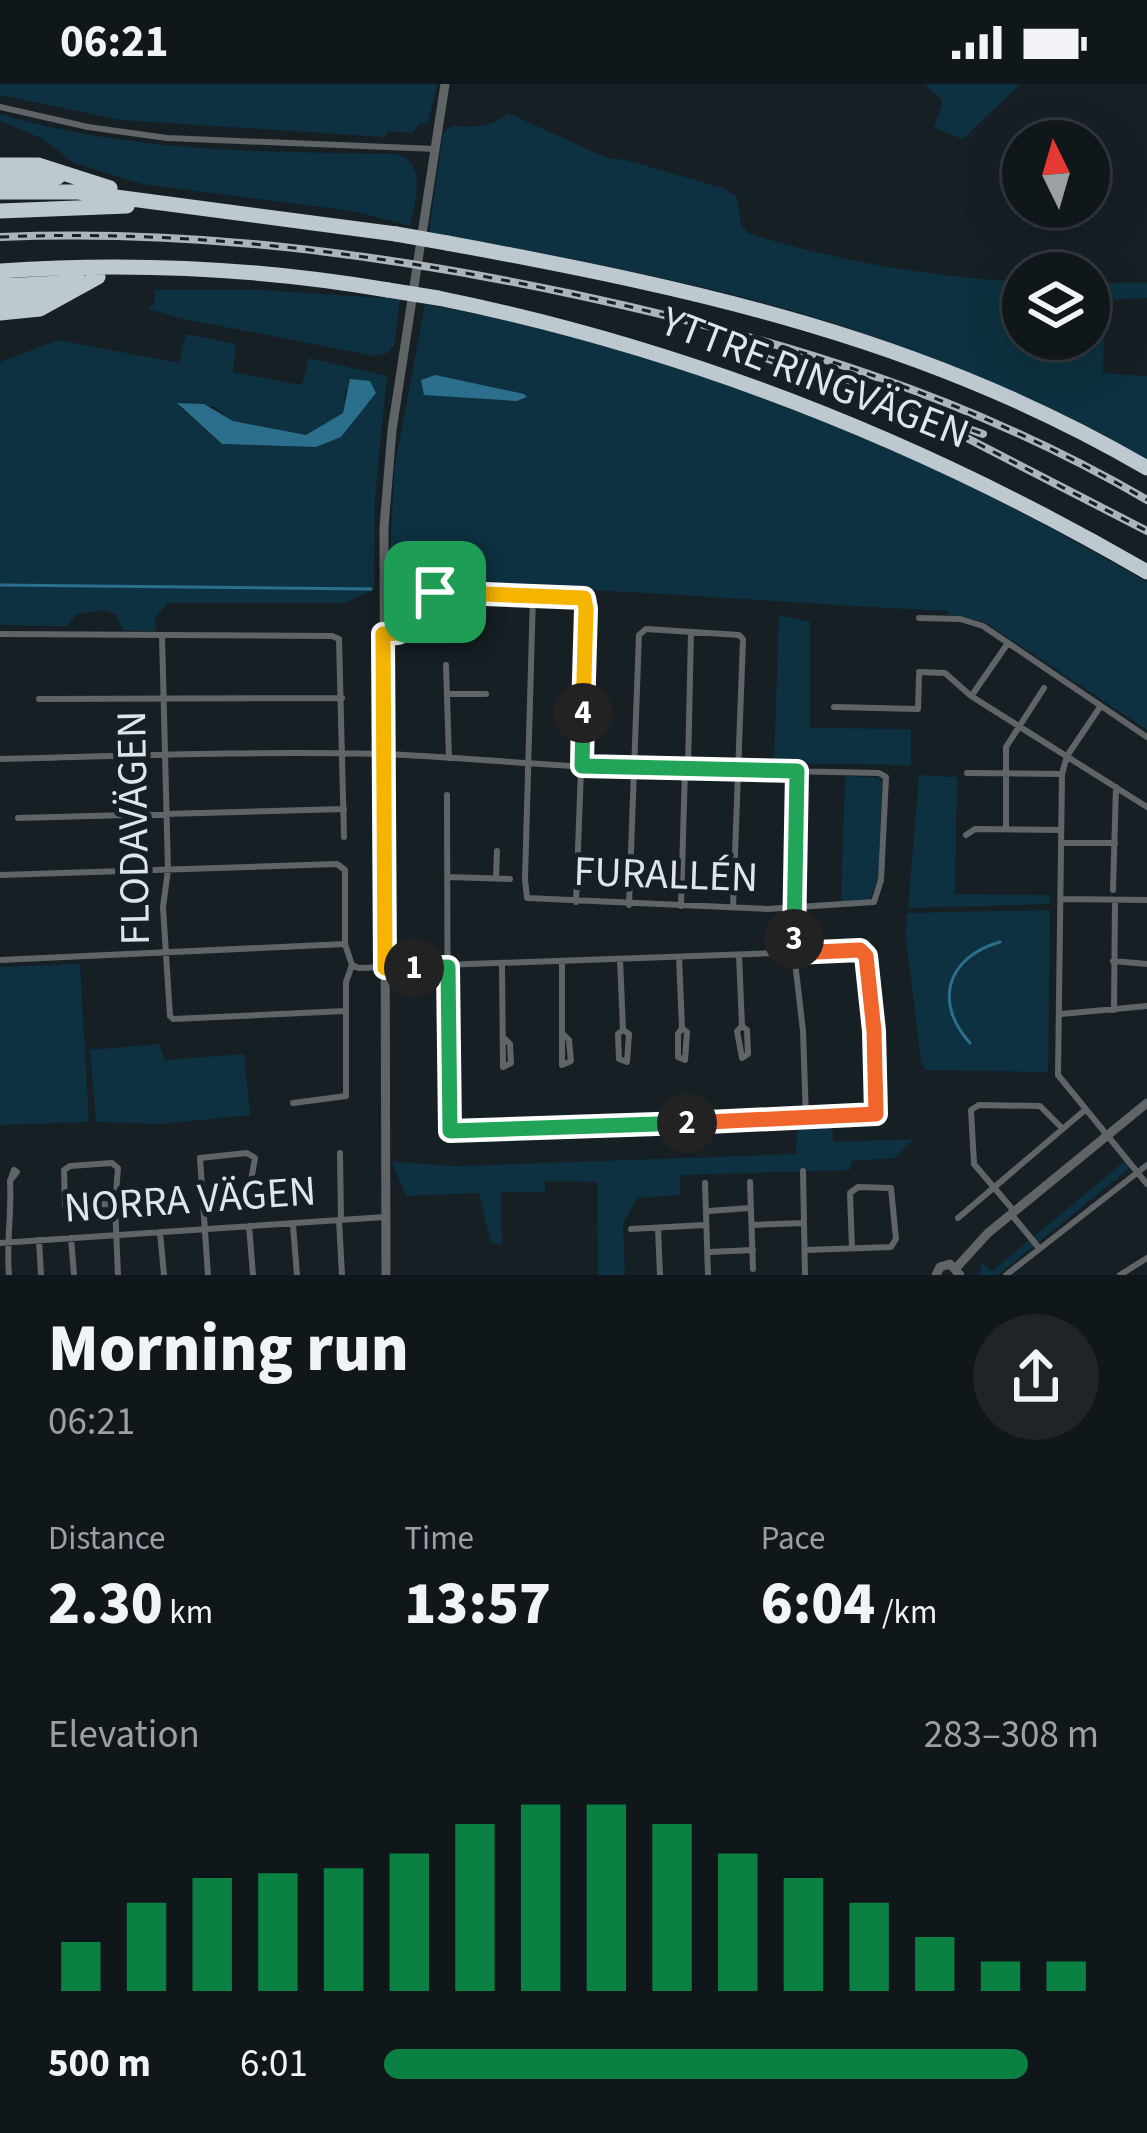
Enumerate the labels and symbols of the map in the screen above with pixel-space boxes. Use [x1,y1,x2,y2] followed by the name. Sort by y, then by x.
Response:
[1002,120,1110,228] north arrow
[652,291,977,464] street label: YTTRE RINGVÄGEN
[384,541,486,643] pin
[553,683,613,743] pin: 4
[102,710,166,946] street label: FLODAVÄGEN
[573,842,759,908] street label: FURALLÉN
[764,909,824,969] pin: 3
[384,938,444,998] pin: 1
[657,1093,717,1153] pin: 2
[62,1161,318,1239] street label: NORRA VÄGEN

